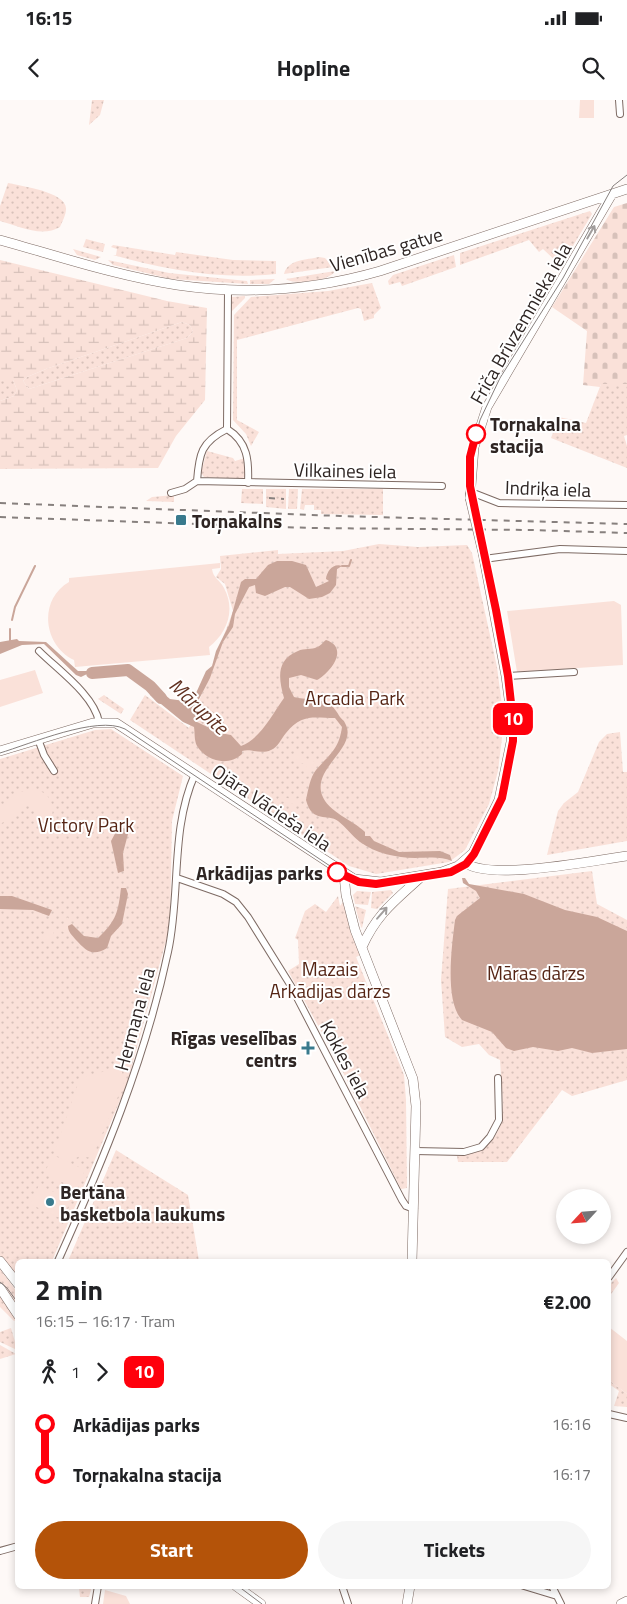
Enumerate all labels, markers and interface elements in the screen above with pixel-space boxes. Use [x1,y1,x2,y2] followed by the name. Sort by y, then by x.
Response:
[25,3,72,32] text: 16:15
[277,51,350,85] text: Hopline
[20,54,48,82] icon: back
[579,54,607,82] icon: search
[326,219,446,279] street label: Vienības gatve
[587,225,596,240] one-way arrow
[462,236,578,409] street label: Friča Brīvzemnieka iela
[490,409,581,460] place label: Torņakalna stacija
[466,424,486,444] marker: Torņakalna stacija
[293,455,397,485] street label: Vilkaines iela
[504,472,592,504] street label: Indriķa iela
[192,506,282,535] place label: Torņakalns
[174,513,188,527] marker: Torņakalns
[162,670,237,743] water label: Mārupīte
[305,683,405,712] park label: Arcadia Park
[490,703,536,735] line badge: 10
[503,705,523,732] text: 10
[206,756,338,858] street label: Ojāra Vācieša iela
[38,810,134,839] park label: Victory Park
[196,858,323,887] place label: Arkādijas parks
[327,862,347,882] marker: Arkādijas parks
[376,906,388,919] one-way arrow
[270,954,391,1005] park label: Mazais Arkādijas dārzs
[487,958,585,987] park label: Māras dārzs
[106,964,162,1074] street label: Hermaņa iela
[313,1015,379,1103] street label: Kokles iela
[171,1023,297,1074] place label: Rīgas veselības centrs
[301,1041,315,1055] marker: Rīgas veselības centrs
[60,1177,225,1228] place label: Bertāna basketbola laukums
[556,1189,611,1244] north arrow
[556,1189,611,1244] map controls
[44,1196,56,1208] marker: Bertāna basketbola laukums
[35,1268,103,1311] text: 2 min
[544,1287,591,1316] text: €2.00
[35,1309,175,1333] text: 16:15 – 16:17 · Tram
[35,1358,63,1386] icon: walk
[88,1358,116,1386] icon: forward
[134,1358,154,1385] text: 10
[71,1360,80,1384] text: 1
[73,1410,200,1439] text: Arkādijas parks
[552,1412,591,1436] text: 16:16
[73,1460,222,1489] text: Torņakalna stacija
[552,1462,591,1486] text: 16:17
[35,1521,308,1579] button: Start
[318,1521,591,1579] button: Tickets

